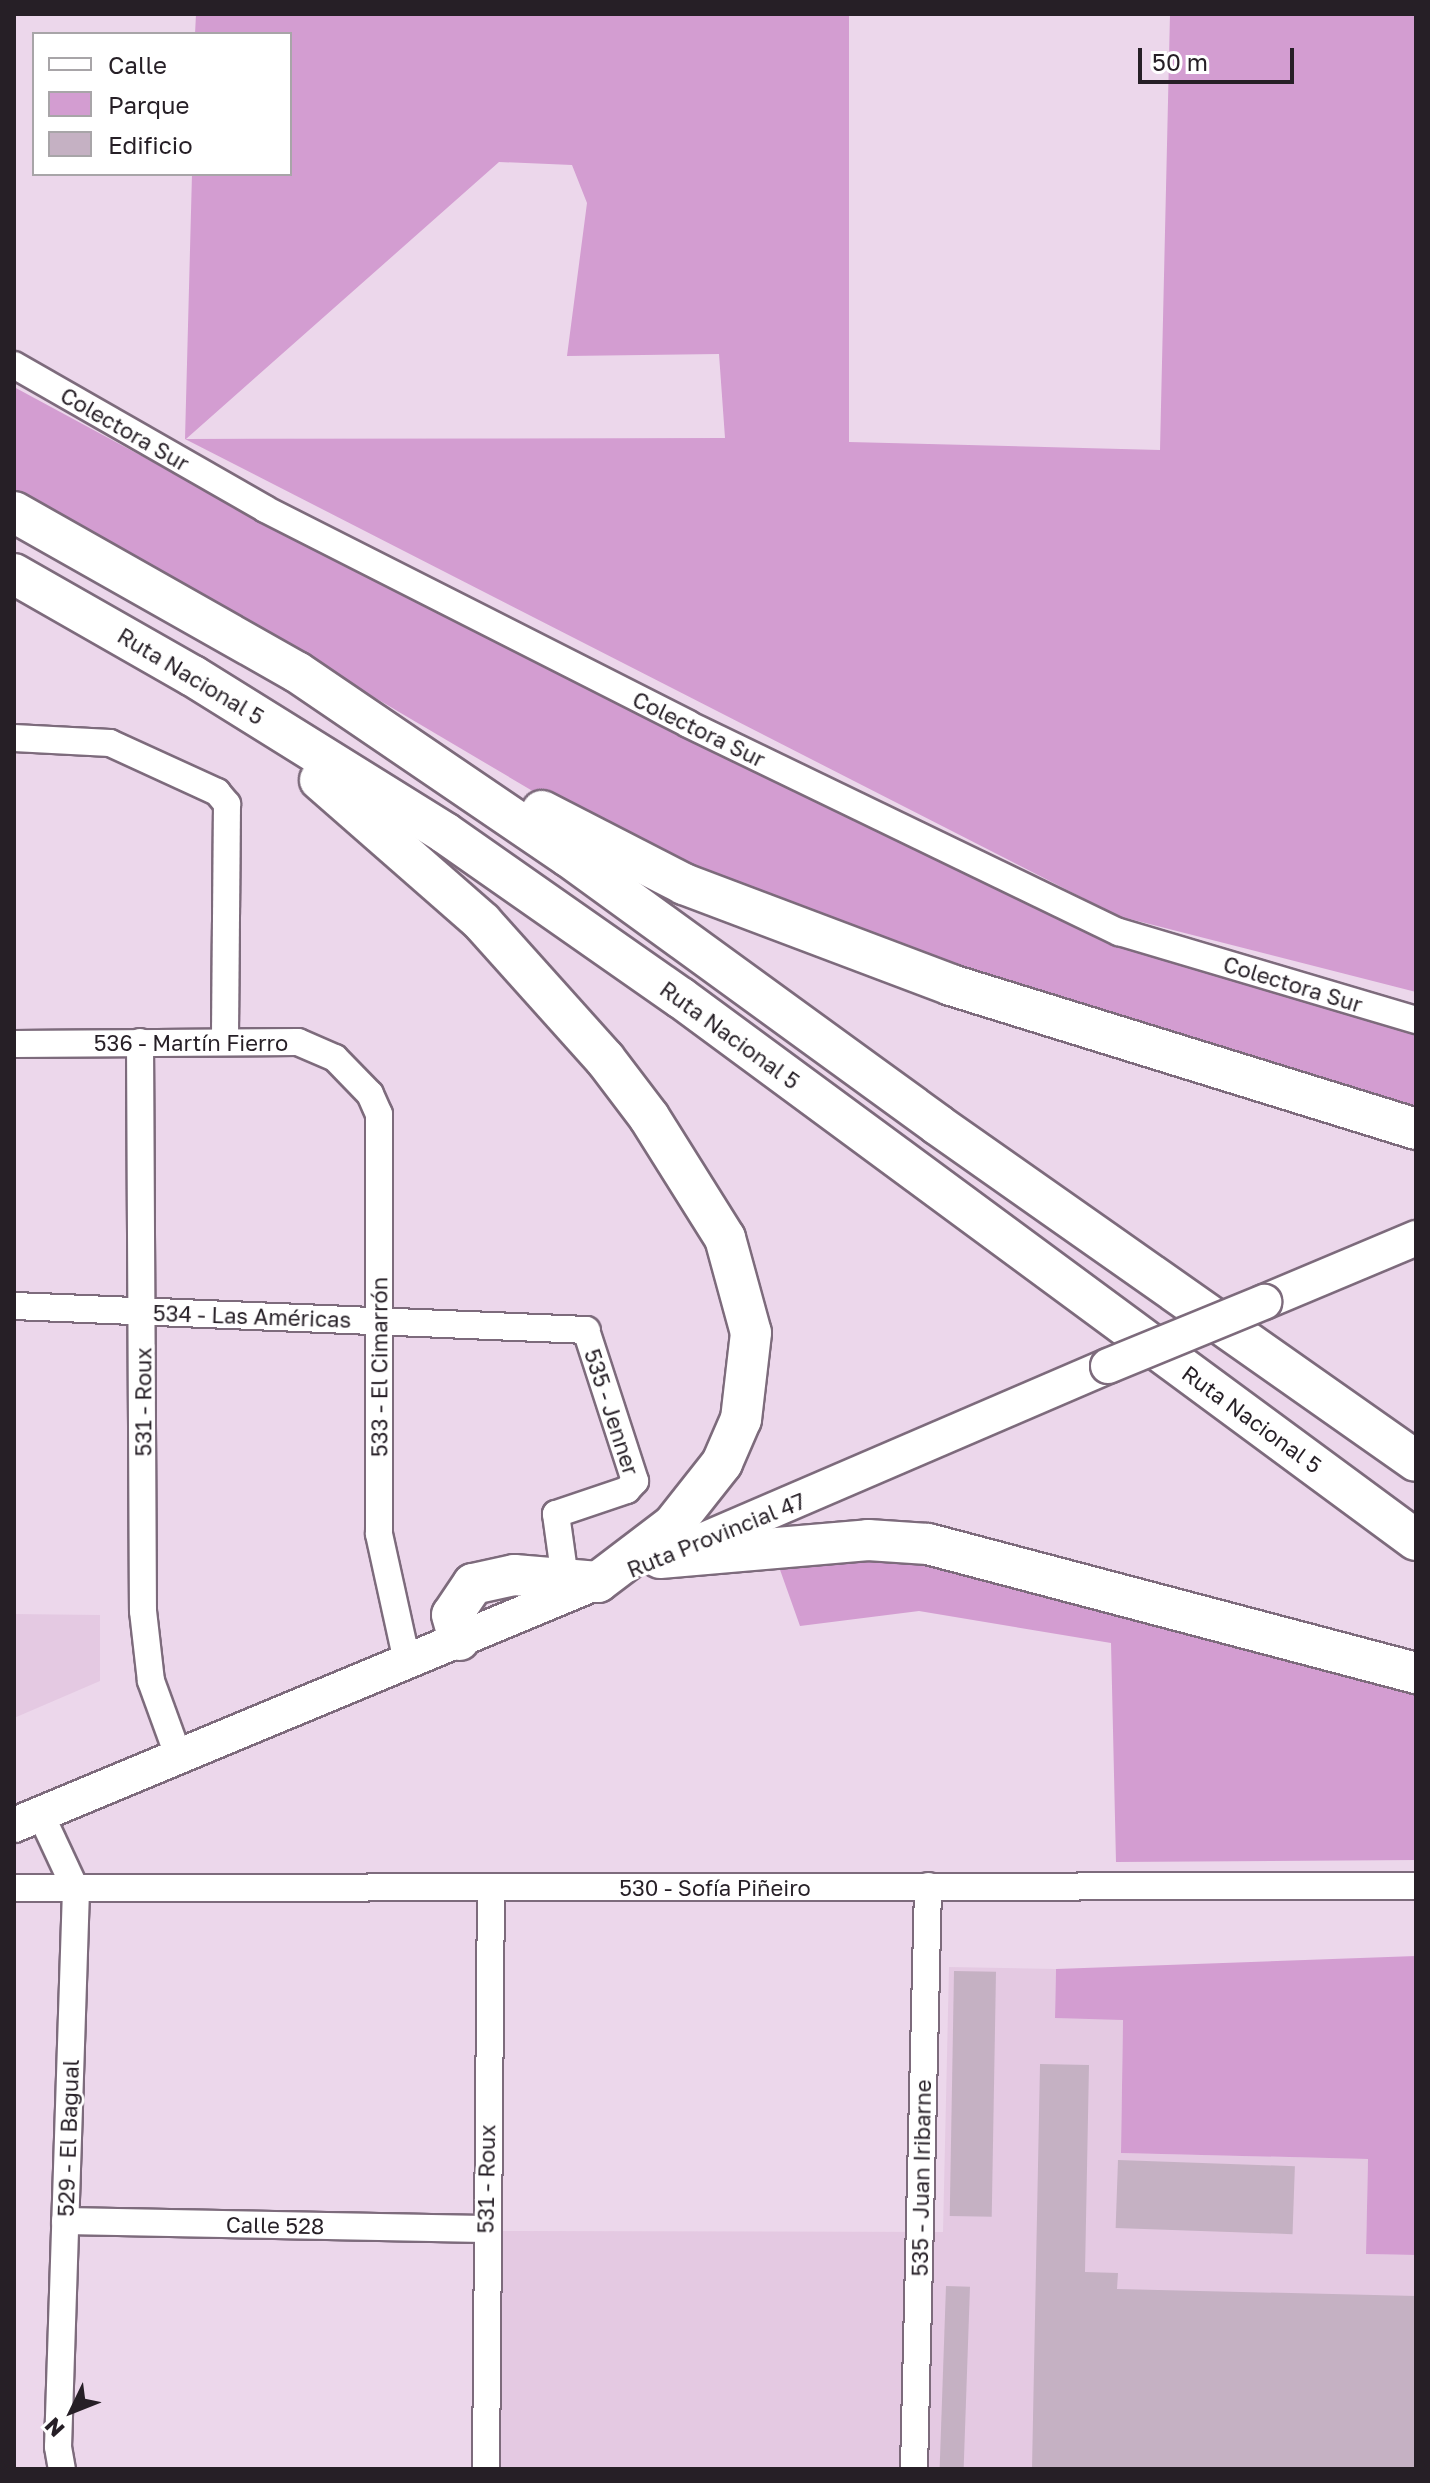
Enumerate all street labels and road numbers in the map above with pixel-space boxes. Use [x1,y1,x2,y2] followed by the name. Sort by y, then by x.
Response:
[56,382,194,476] street label: Colectora Sur
[113,622,269,730] street label: Ruta Nacional 5
[629,686,769,772] street label: Colectora Sur
[1220,950,1366,1018] street label: Colectora Sur
[655,976,805,1094] street label: Ruta Nacional 5
[94,1030,288,1056] street label: 536 - Martín Fierro
[366,1277,392,1457] street label: 533 - El Cimarrón
[152,1299,352,1333] street label: 534 - Las Américas
[579,1346,645,1478] street label: 535 - Jenner
[130,1347,156,1457] street label: 531 - Roux
[1177,1360,1327,1478] street label: Ruta Nacional 5
[623,1487,809,1583] street label: Ruta Provincial 47
[619,1875,811,1901] street label: 530 - Sofía Piñeiro
[52,2059,84,2217] street label: 529 - El Bagual
[906,2079,936,2277] street label: 535 - Juan Iribarne
[472,2124,500,2234] street label: 531 - Roux
[226,2211,324,2239] street label: Calle 528

